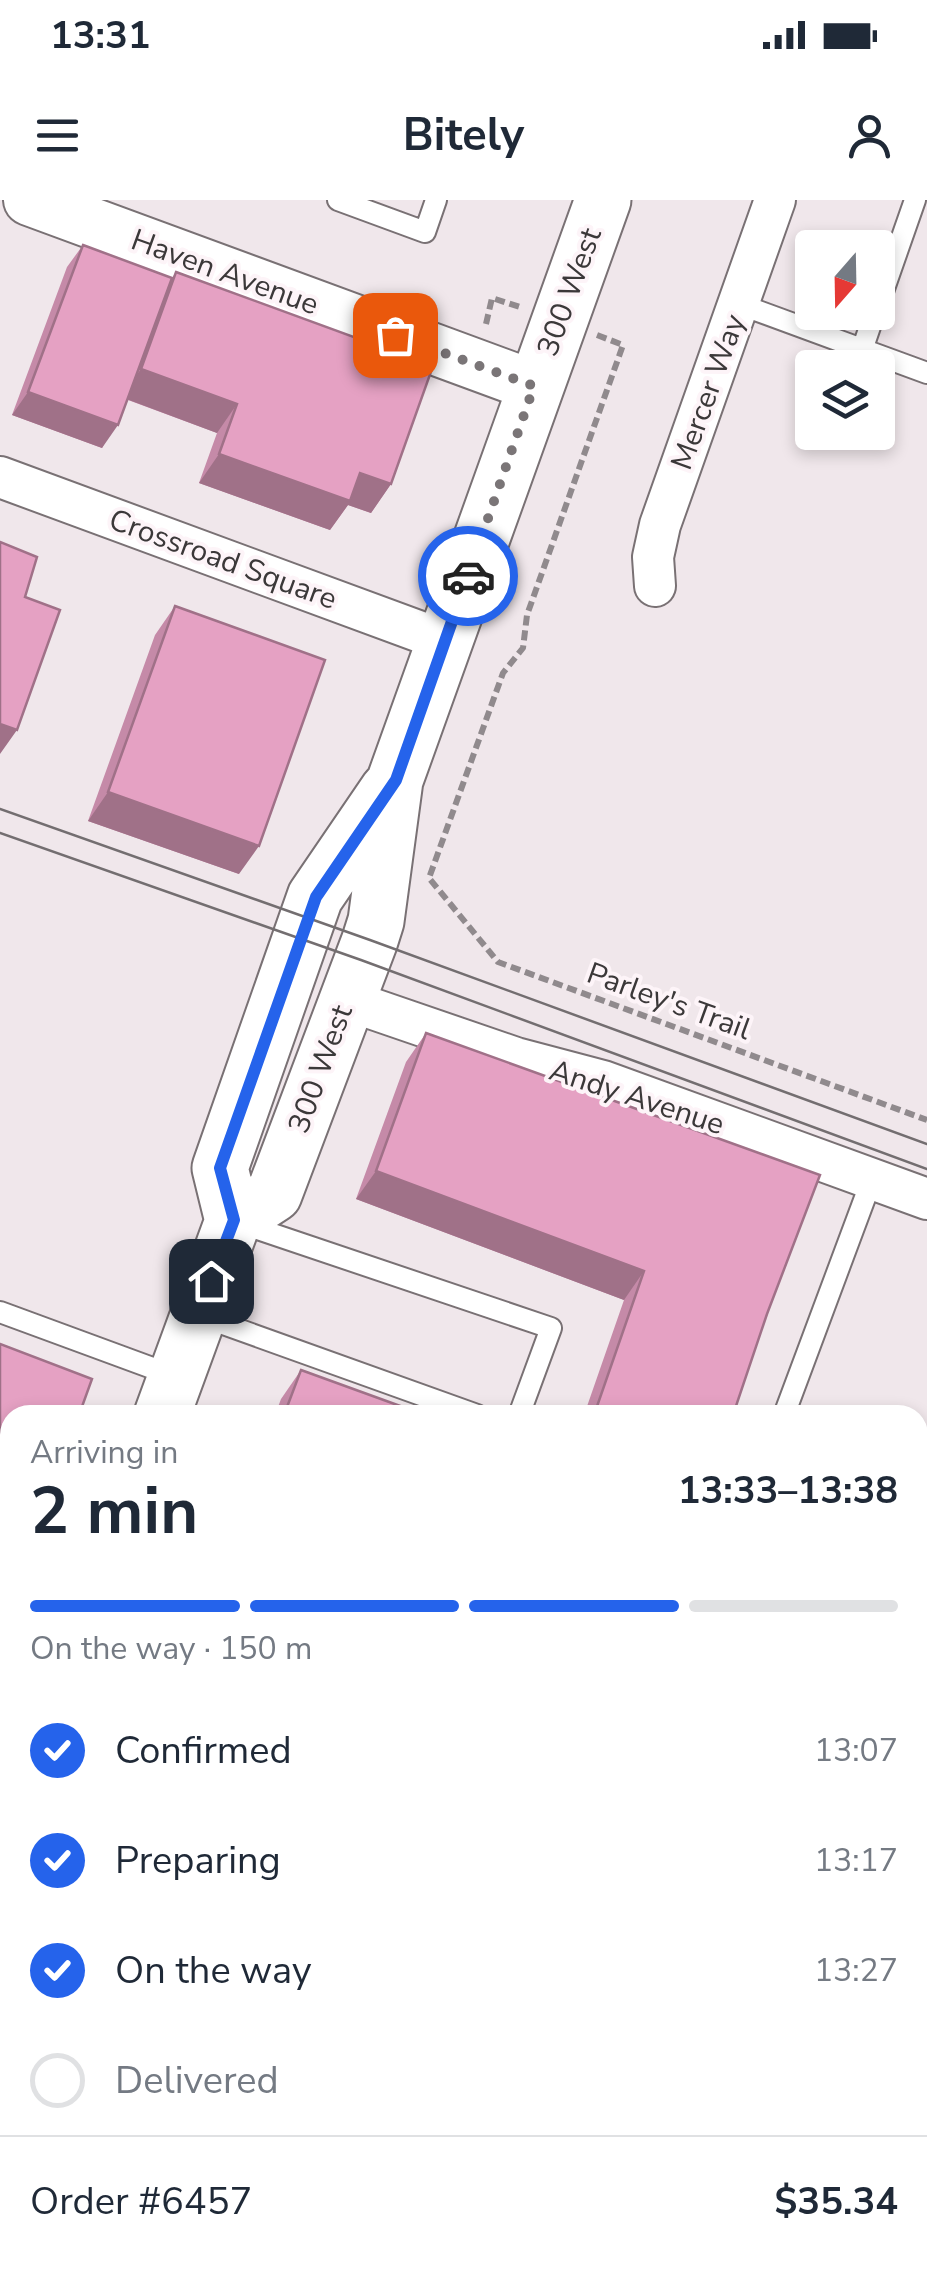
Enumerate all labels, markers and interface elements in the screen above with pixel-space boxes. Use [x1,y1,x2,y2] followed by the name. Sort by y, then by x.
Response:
[50,10,151,61] text: 13:31
[403,105,524,166] text: Bitely
[30,108,85,163] icon: menu
[842,108,897,163] icon: person
[125,220,324,325] street label: Haven Avenue
[527,222,612,362] street label: 300 West
[795,230,895,330] north arrow
[795,230,895,450] map controls
[353,293,438,378] pin
[368,308,423,363] icon: bag
[661,308,756,476] street label: Mercer Way
[795,350,895,450] button: layers
[103,499,343,620] street label: Crossroad Square
[418,526,518,626] courier
[441,549,496,604] icon: car
[581,953,757,1050] street label: Parley's Trail
[278,999,363,1139] street label: 300 West
[544,1050,730,1145] street label: Andy Avenue
[169,1239,254,1324] pin
[184,1254,239,1309] icon: home
[30,1431,178,1474] text: Arriving in
[678,1465,898,1516] text: 13:33–13:38
[30,1467,198,1556] text: 2 min
[30,1627,312,1670] text: On the way · 150 m
[30,1723,85,1778] icon: check
[115,1725,292,1776] text: Confirmed
[814,1729,898,1772] text: 13:07
[30,1833,85,1888] icon: check
[115,1835,281,1886] text: Preparing
[814,1839,898,1882] text: 13:17
[30,1943,85,1998] icon: check
[115,1945,311,1996] text: On the way
[814,1949,898,1992] text: 13:27
[115,2055,279,2106] text: Delivered
[30,2176,252,2227] text: Order #6457
[775,2176,898,2227] text: $35.34

